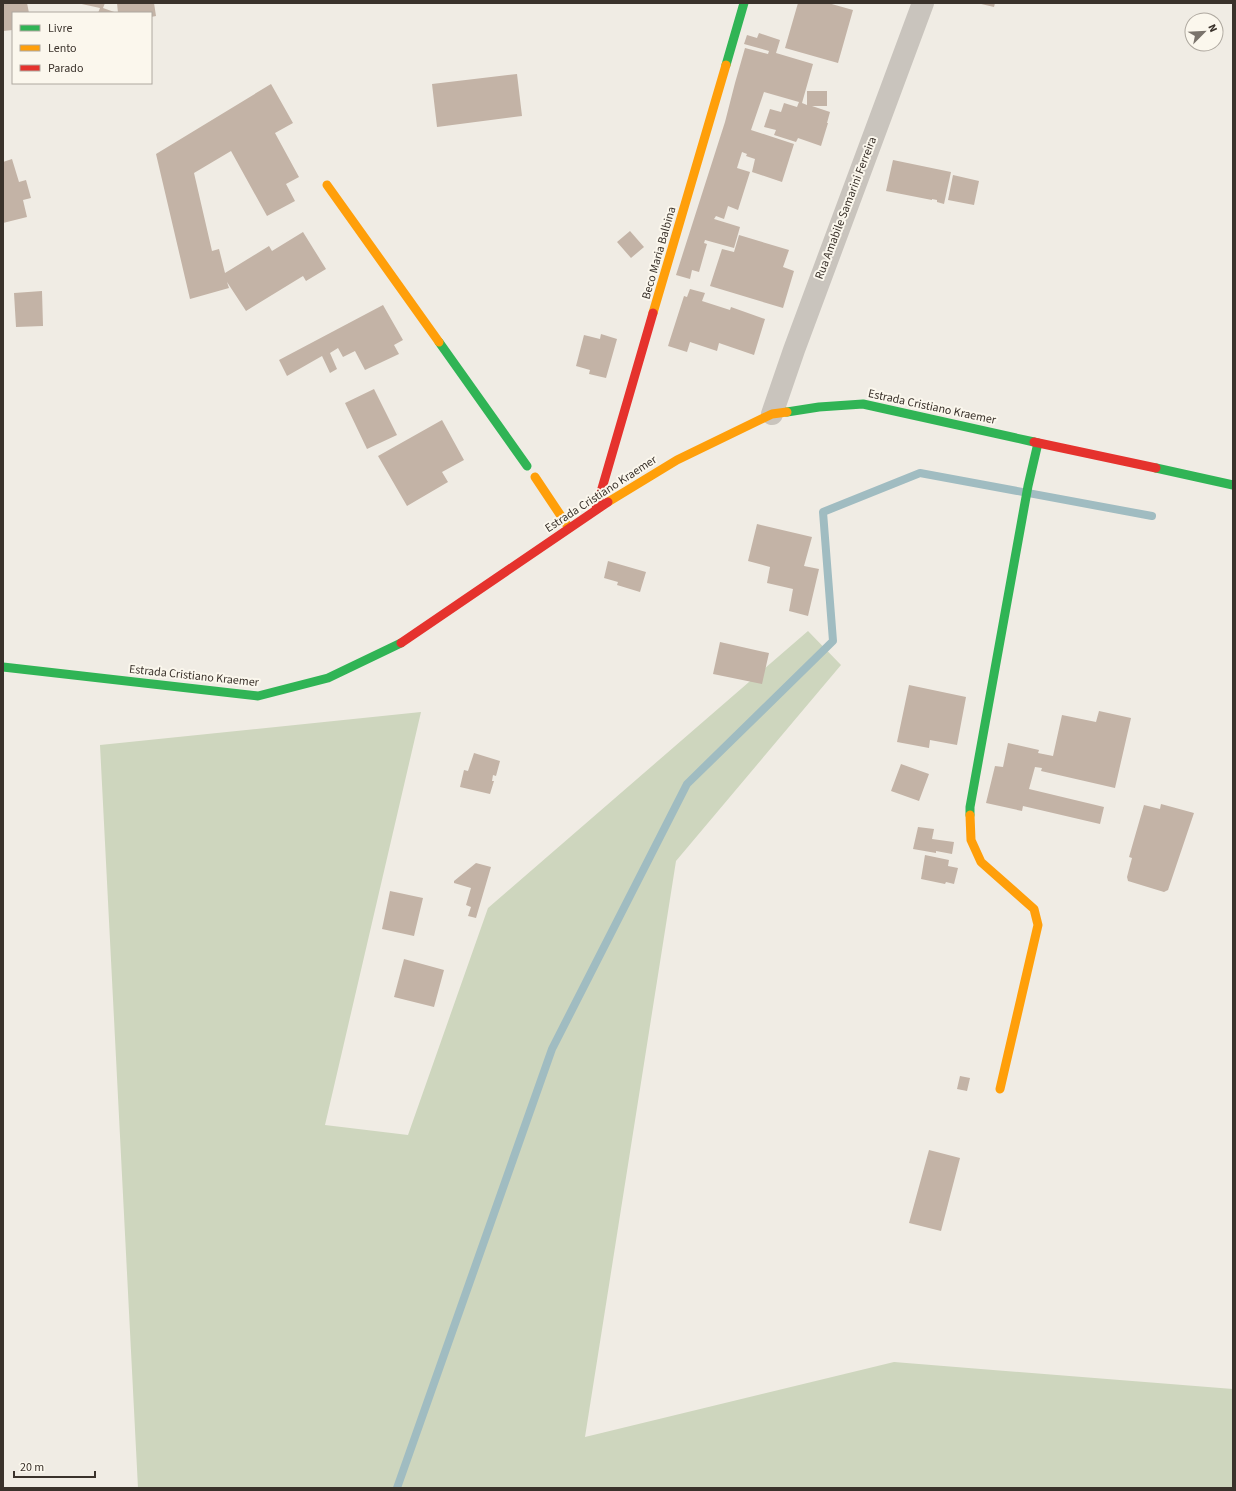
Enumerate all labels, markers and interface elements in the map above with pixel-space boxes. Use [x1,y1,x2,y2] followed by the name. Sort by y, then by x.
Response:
[12,12,152,84] legend
[1184,12,1224,52] north arrow
[48,20,72,37] text: Livre
[1204,22,1221,35] text: N
[48,40,77,57] text: Lento
[48,60,83,77] text: Parado
[811,134,881,282] street label: Rua Amabile Samarini Ferreira
[638,205,680,301] street label: Beco Maria Balbina
[866,385,998,429] street label: Estrada Cristiano Kraemer
[542,451,661,537] street label: Estrada Cristiano Kraemer
[128,661,261,691] street label: Estrada Cristiano Kraemer
[14,1453,95,1479] scale bar
[20,1459,44,1476] text: 20 m

